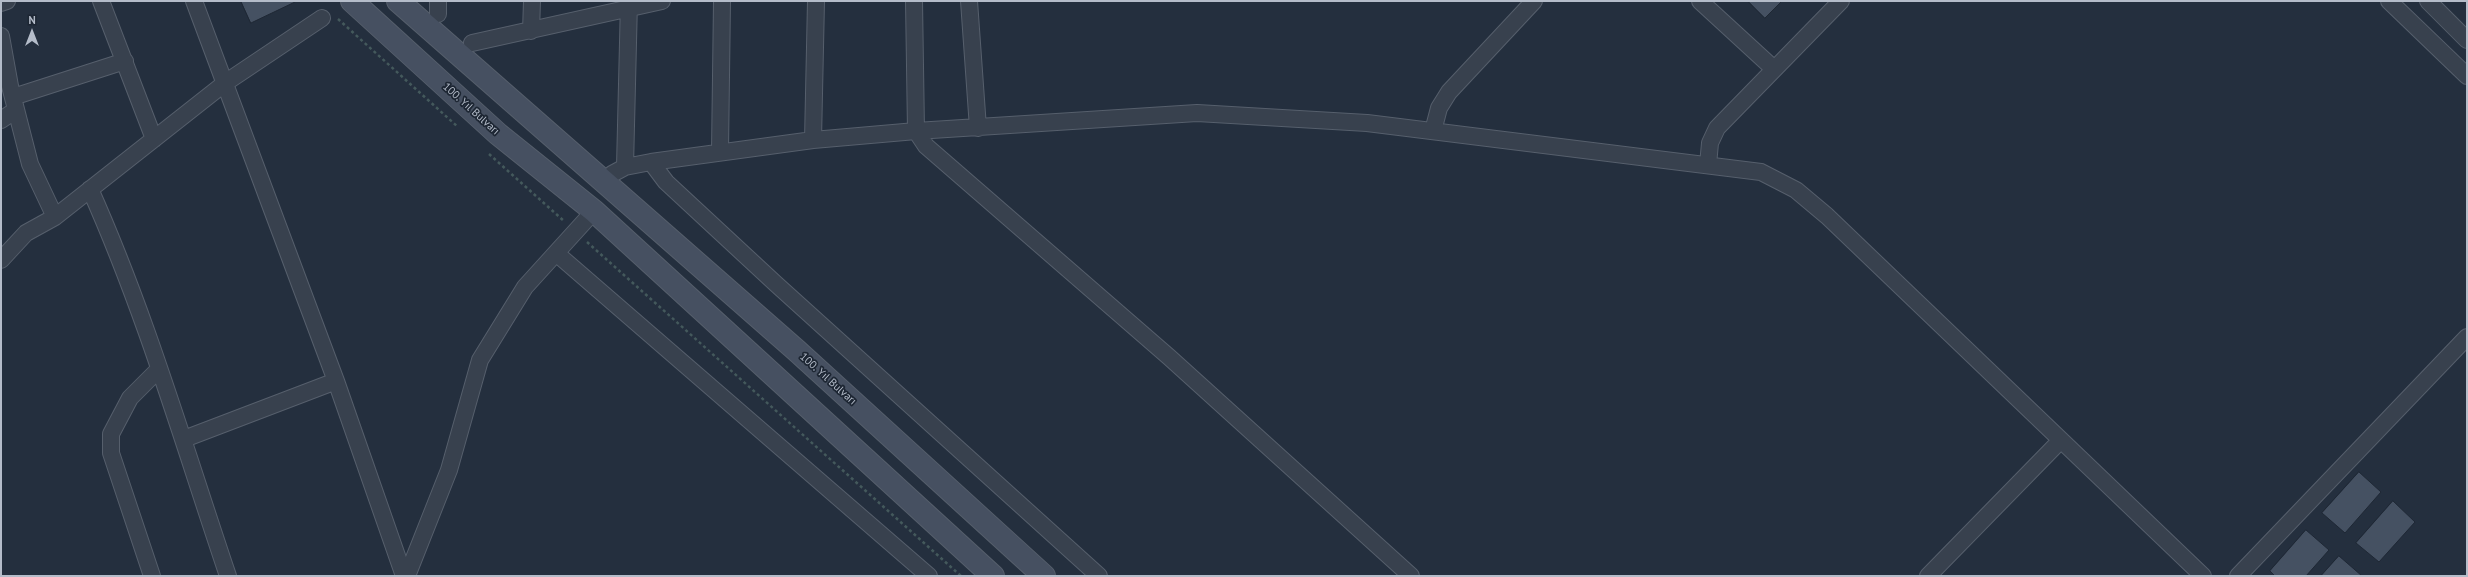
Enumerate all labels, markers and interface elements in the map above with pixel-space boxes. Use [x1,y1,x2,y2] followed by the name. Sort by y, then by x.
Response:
[12,12,52,52] north arrow
[28,13,36,27] text: N
[440,80,502,138] street label: 100. Yıl Bulvarı
[797,350,859,408] street label: 100. Yıl Bulvarı

